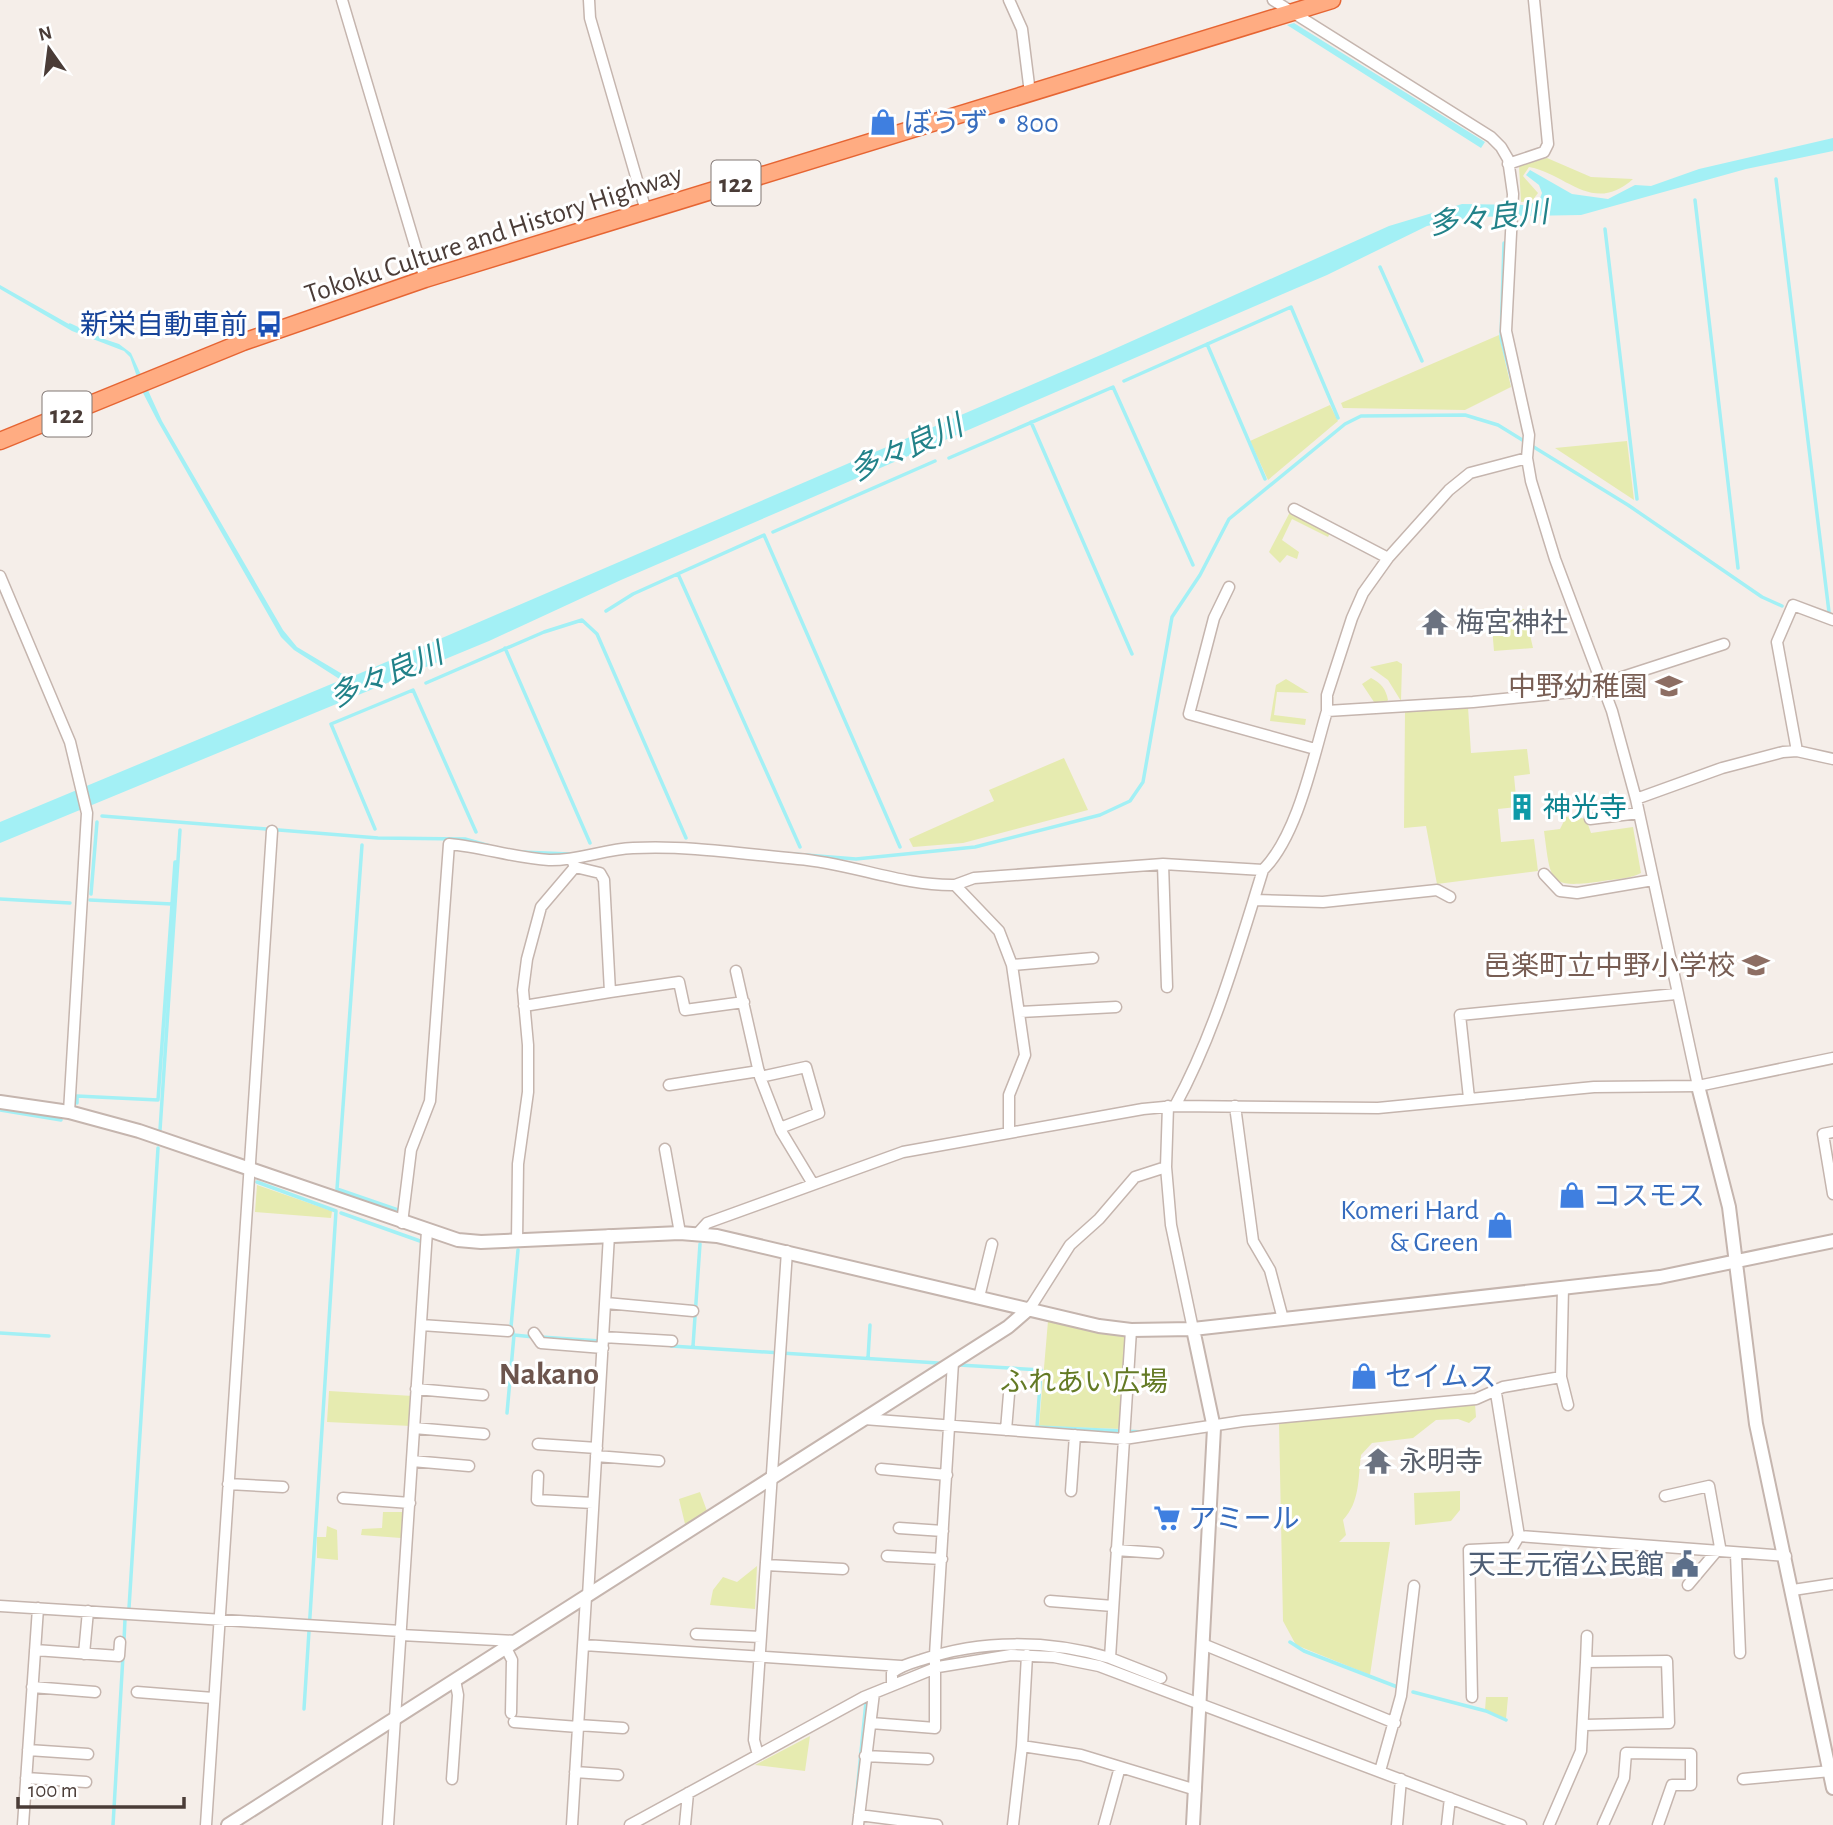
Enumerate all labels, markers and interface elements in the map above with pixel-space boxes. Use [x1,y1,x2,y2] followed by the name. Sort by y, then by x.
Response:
[14,14,84,84] north arrow
[37,23,54,45] text: N
[868,107,898,137] shop icon: ぼうず・800
[904,108,1059,138] place label: ぼうず・800
[712,160,760,206] road number: 122
[301,161,686,309] street label: Tokoku Culture and History Highway
[1427,196,1552,240] water label: 多々良川
[254,309,284,339] bus stop icon: 新栄自動車前
[80,310,248,340] place label: 新栄自動車前
[42,392,92,436] road number: 122
[845,408,970,487] water label: 多々良川
[1420,607,1450,637] temple icon: 梅宮神社
[1456,608,1568,638] place label: 梅宮神社
[325,636,450,713] water label: 多々良川
[1654,671,1684,701] school or university icon: 中野幼稚園
[1508,672,1648,702] place label: 中野幼稚園
[1507,792,1537,822] building icon: 神光寺
[1543,793,1627,823] place label: 神光寺
[1741,950,1771,980] school or university icon: 邑楽町立中野小学校
[1483,951,1735,981] place label: 邑楽町立中野小学校
[1557,1180,1587,1210] shop icon: コスモス
[1593,1183,1705,1211] place label: コスモス
[1340,1197,1479,1257] place label: Komeri Hard & Green
[1485,1210,1515,1240] shop icon: Komeri Hard & Green
[499,1358,599,1390] district label: Nakano
[1349,1361,1379,1391] shop icon: セイムス
[1385,1364,1496,1392] place label: セイムス
[1000,1367,1168,1397] park label: ふれあい広場
[1363,1446,1393,1476] temple icon: 永明寺
[1399,1447,1483,1477] place label: 永明寺
[1152,1503,1182,1533] supermarket icon: アミール
[1188,1506,1299,1534] place label: アミール
[1670,1549,1700,1579] public building icon: 天王元宿公民館
[1468,1550,1664,1580] place label: 天王元宿公民館
[18,1766,184,1810] scale bar
[28,1780,78,1801] text: 100 m

